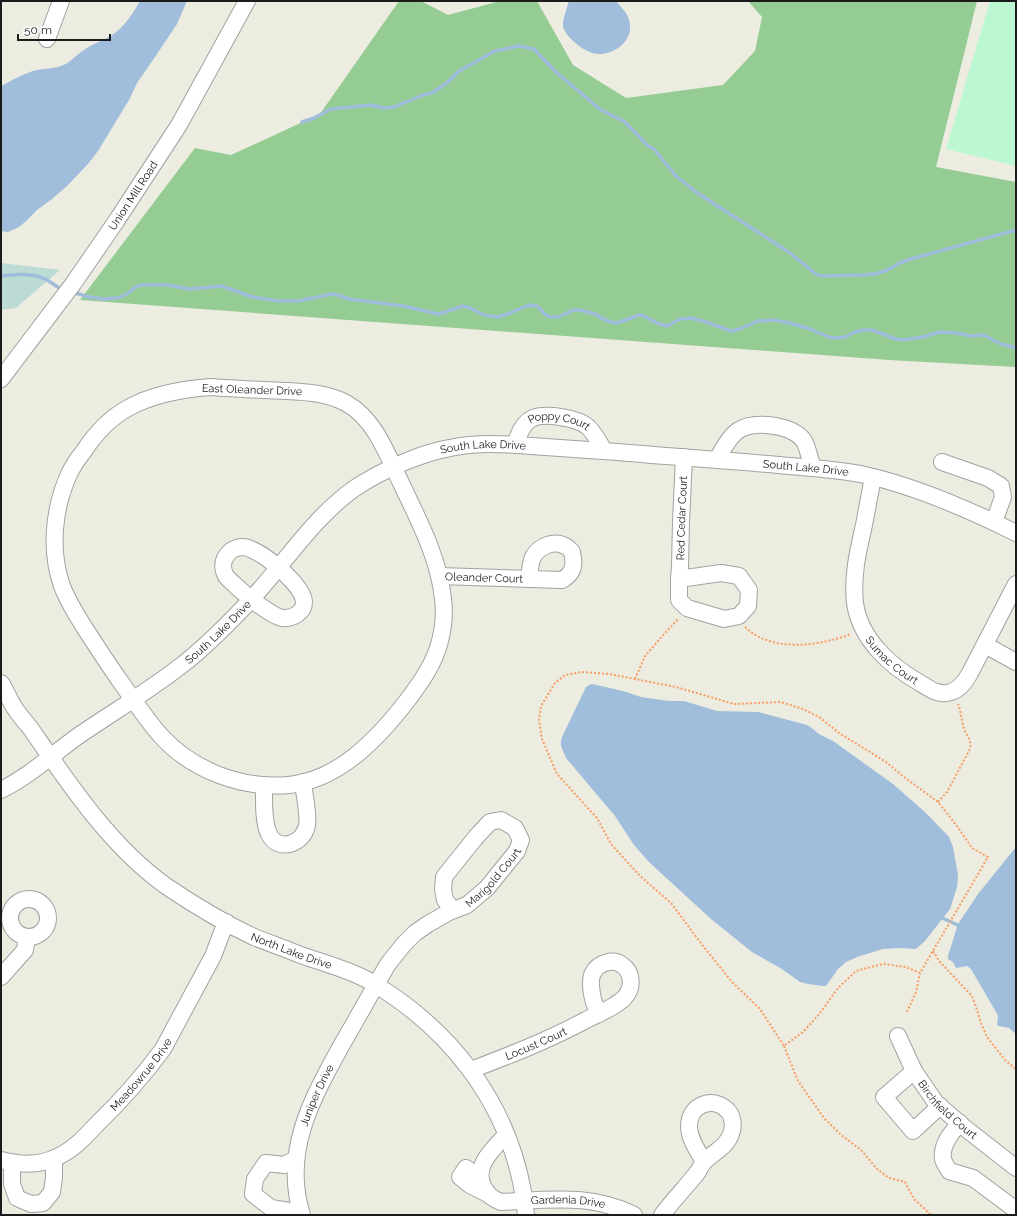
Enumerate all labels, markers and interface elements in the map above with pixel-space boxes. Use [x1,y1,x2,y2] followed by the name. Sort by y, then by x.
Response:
[18,16,110,42] scale bar
[24,23,52,37] text: 50 m
[106,159,160,233] street label: Union Mill Road
[202,382,303,398] street label: East Oleander Drive
[525,409,593,433] street label: Poppy Court
[439,437,527,456] street label: South Lake Drive
[762,457,850,479] street label: South Lake Drive
[674,475,690,561] street label: Red Cedar Court
[445,570,524,585] street label: Oleander Court
[182,597,254,667] street label: South Lake Drive
[863,634,921,687] street label: Sumac Court
[463,846,524,910] street label: Marigold Court
[249,930,334,972] street label: North Lake Drive
[503,1024,569,1063] street label: Locust Court
[107,1035,174,1113] street label: Meadowrue Drive
[297,1062,337,1128] street label: Juniper Drive
[916,1077,980,1142] street label: Birchfield Court
[531,1193,607,1211] street label: Gardenia Drive

